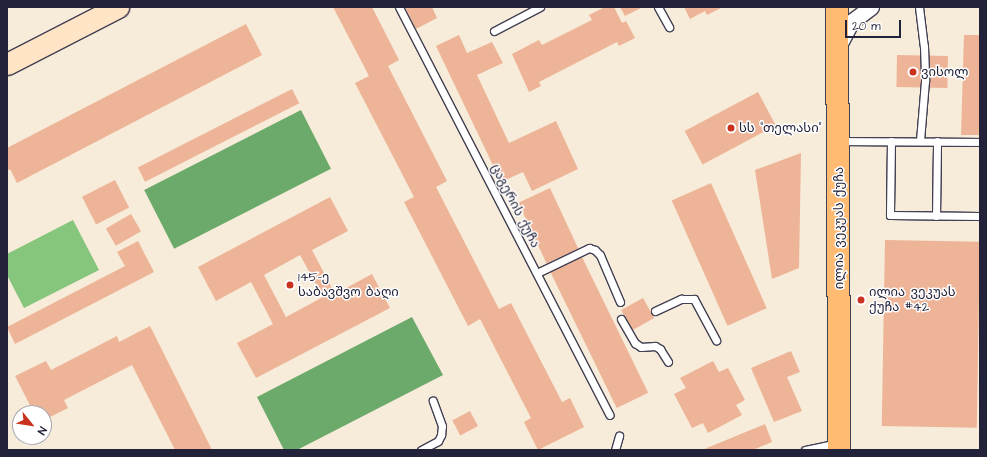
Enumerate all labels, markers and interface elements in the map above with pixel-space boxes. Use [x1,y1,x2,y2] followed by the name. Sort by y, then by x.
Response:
[847,12,903,38] scale bar
[852,18,881,35] text: 20 m
[921,64,968,80] place label: ვისოლ
[908,67,918,77] marker: ვისოლ
[739,120,822,136] place label: სს "თელასი"
[726,123,736,133] marker: სს "თელასი"
[487,161,543,251] street label: ცაგერის ქუჩა
[831,167,847,289] street label: ილია ვეკუას ქუჩა
[298,270,399,301] place label: 145-ე საბავშვო ბაღი
[285,280,295,290] marker: 145-ე საბავშვო ბაღი
[869,285,956,316] place label: ილია ვეკუას ქუჩა #42
[856,295,866,305] marker: ილია ვეკუას ქუჩა #42
[12,405,52,445] north arrow
[34,424,50,437] text: N

